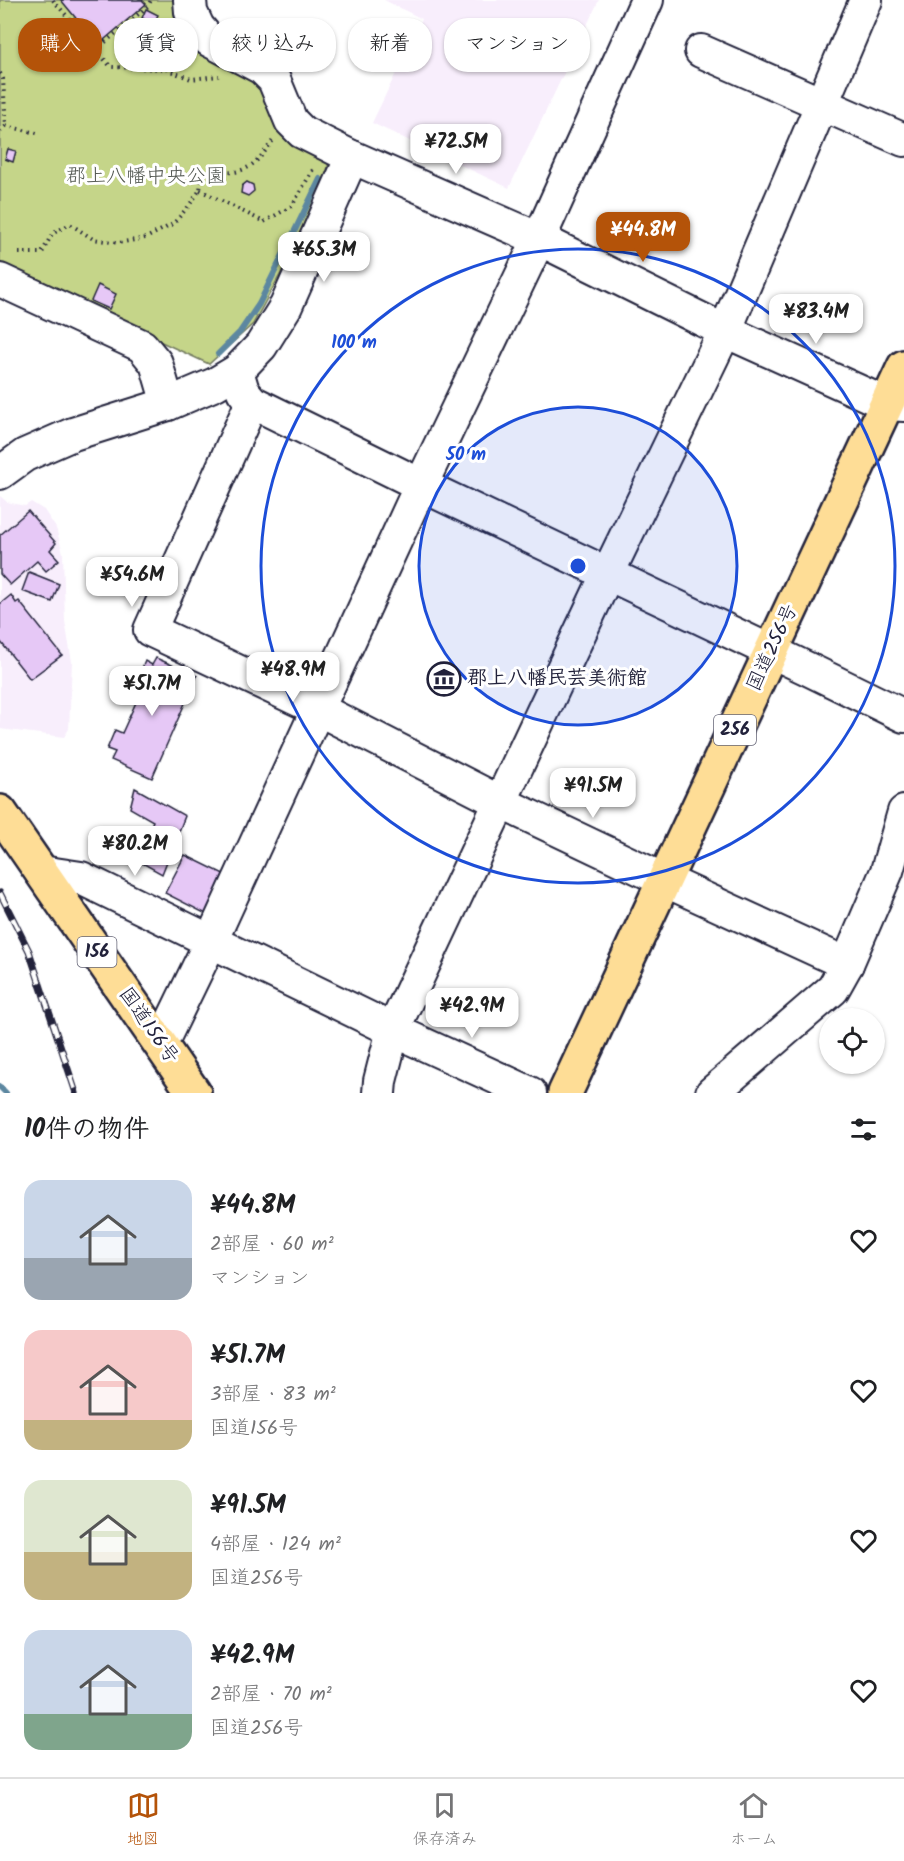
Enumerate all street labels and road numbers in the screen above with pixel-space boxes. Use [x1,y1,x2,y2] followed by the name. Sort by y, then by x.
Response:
[739,599,807,697] street label: 国道256号
[714,715,756,745] road number: 256
[78,937,116,967] road number: 156
[110,981,186,1071] street label: 国道156号

